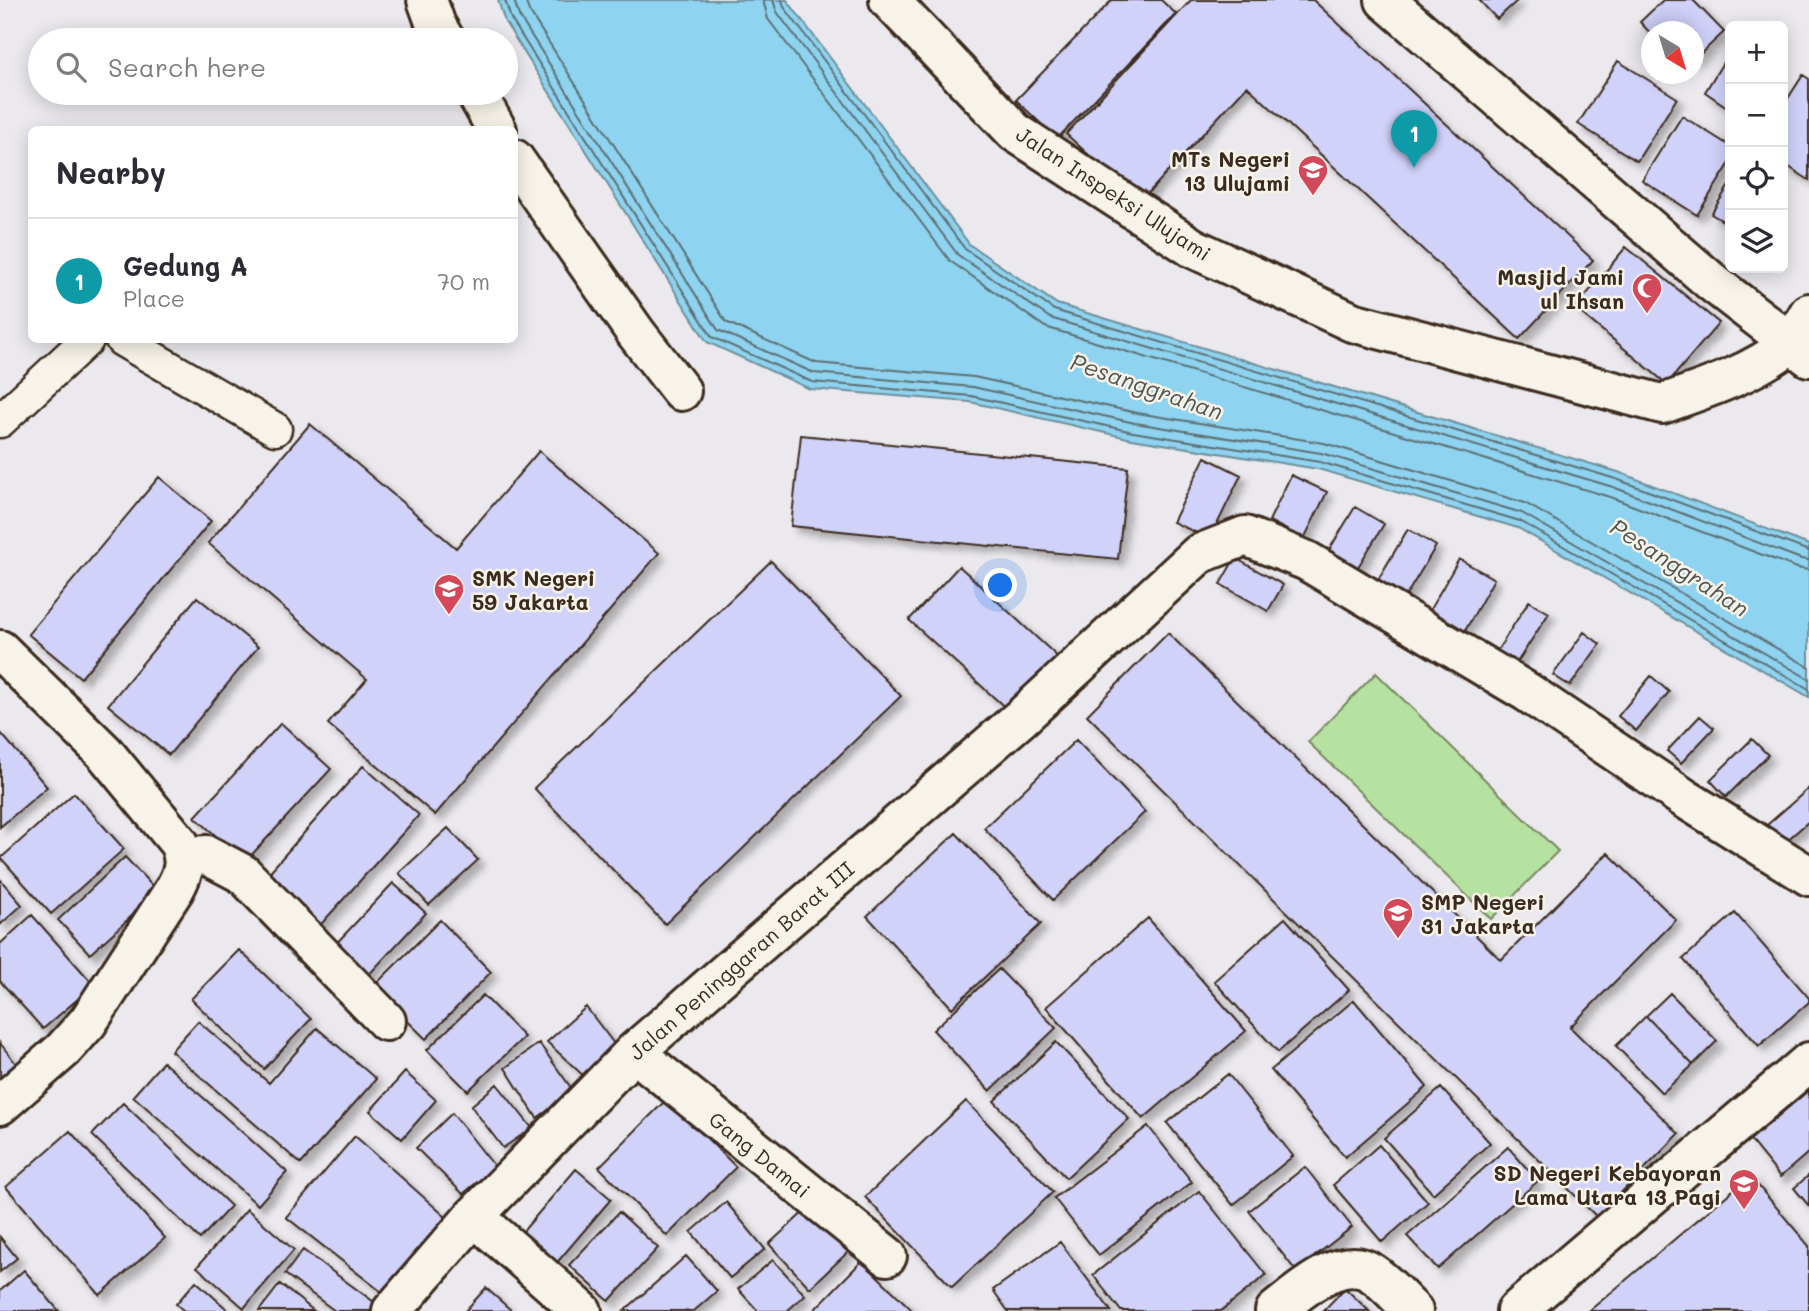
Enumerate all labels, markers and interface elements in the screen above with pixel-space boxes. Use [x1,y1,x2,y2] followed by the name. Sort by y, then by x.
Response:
[1641,21,1704,84] north arrow
[1725,21,1788,273] map controls
[1725,21,1788,84] button: +
[28,28,518,105] search box
[52,48,90,86] icon: search
[108,50,266,84] text: Search here
[1725,84,1788,147] button: −
[1391,110,1437,168] pin: 1
[1012,120,1216,266] street label: Jalan Inspeksi Ulujami
[1171,145,1290,196] place label: MTs Negeri 13 Ulujami
[1725,147,1788,210] button: locate
[56,152,166,192] text: Nearby
[1296,153,1330,197] school or university icon: MTs Negeri 13 Ulujami
[1725,210,1788,273] button: layers
[123,249,248,283] text: Gedung A
[1497,263,1624,314] place label: Masjid Jami ul Ihsan
[74,266,84,296] text: 1
[437,266,490,296] text: 70 m
[1630,271,1664,315] mosque icon: Masjid Jami ul Ihsan
[123,283,185,313] text: Place
[1067,346,1227,426] water label: Pesanggrahan
[1605,511,1755,623] water label: Pesanggrahan
[472,564,595,615] place label: SMK Negeri 59 Jakarta
[983,568,1017,602] your location
[432,572,466,616] school or university icon: SMK Negeri 59 Jakarta
[623,855,859,1065] street label: Jalan Peninggaran Barat III
[1421,888,1545,939] place label: SMP Negeri 31 Jakarta
[1381,896,1415,940] school or university icon: SMP Negeri 31 Jakarta
[704,1105,816,1203] street label: Gang Damai
[1494,1159,1721,1210] place label: SD Negeri Kebayoran Lama Utara 13 Pagi
[1727,1167,1761,1211] school or university icon: SD Negeri Kebayoran Lama Utara 13 Pagi

